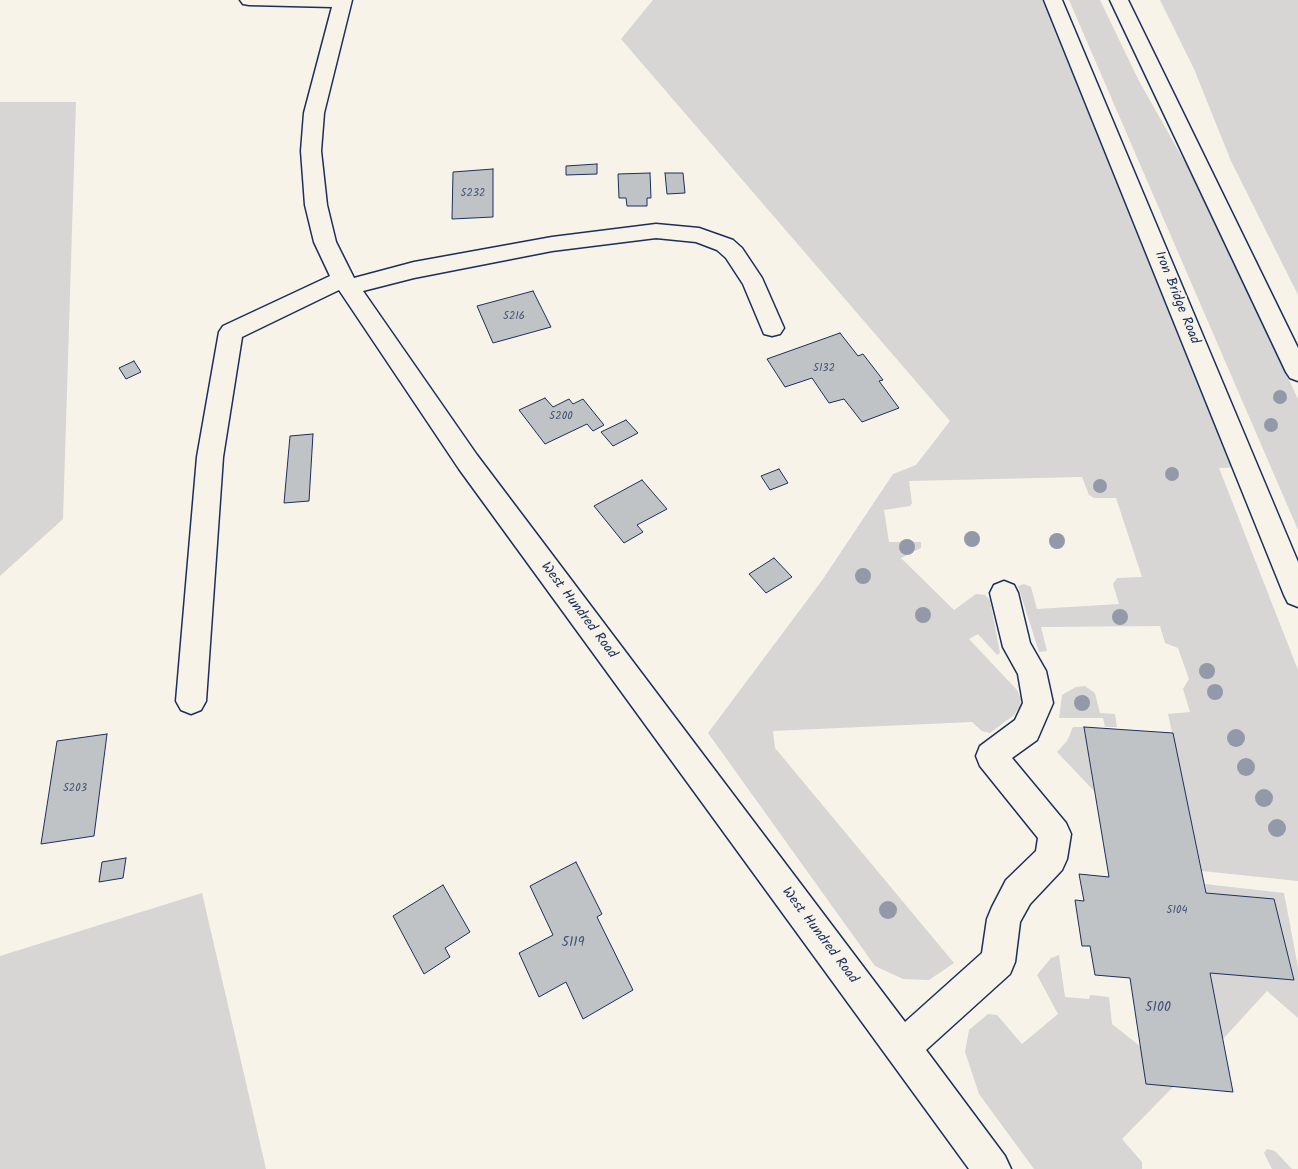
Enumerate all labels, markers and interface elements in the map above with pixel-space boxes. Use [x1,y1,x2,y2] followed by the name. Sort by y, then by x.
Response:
[461,187,485,201] house number: 5232
[1150,249,1202,347] street label: Iron Bridge Road
[503,310,525,324] house number: 5216
[813,362,835,376] house number: 5132
[549,410,573,424] house number: 5200
[536,559,620,663] street label: West Hundred Road
[63,782,87,796] house number: 5203
[777,884,861,988] street label: West Hundred Road
[1167,904,1187,918] house number: 5104
[561,936,585,952] house number: 5119
[1145,1001,1171,1017] house number: 5100

